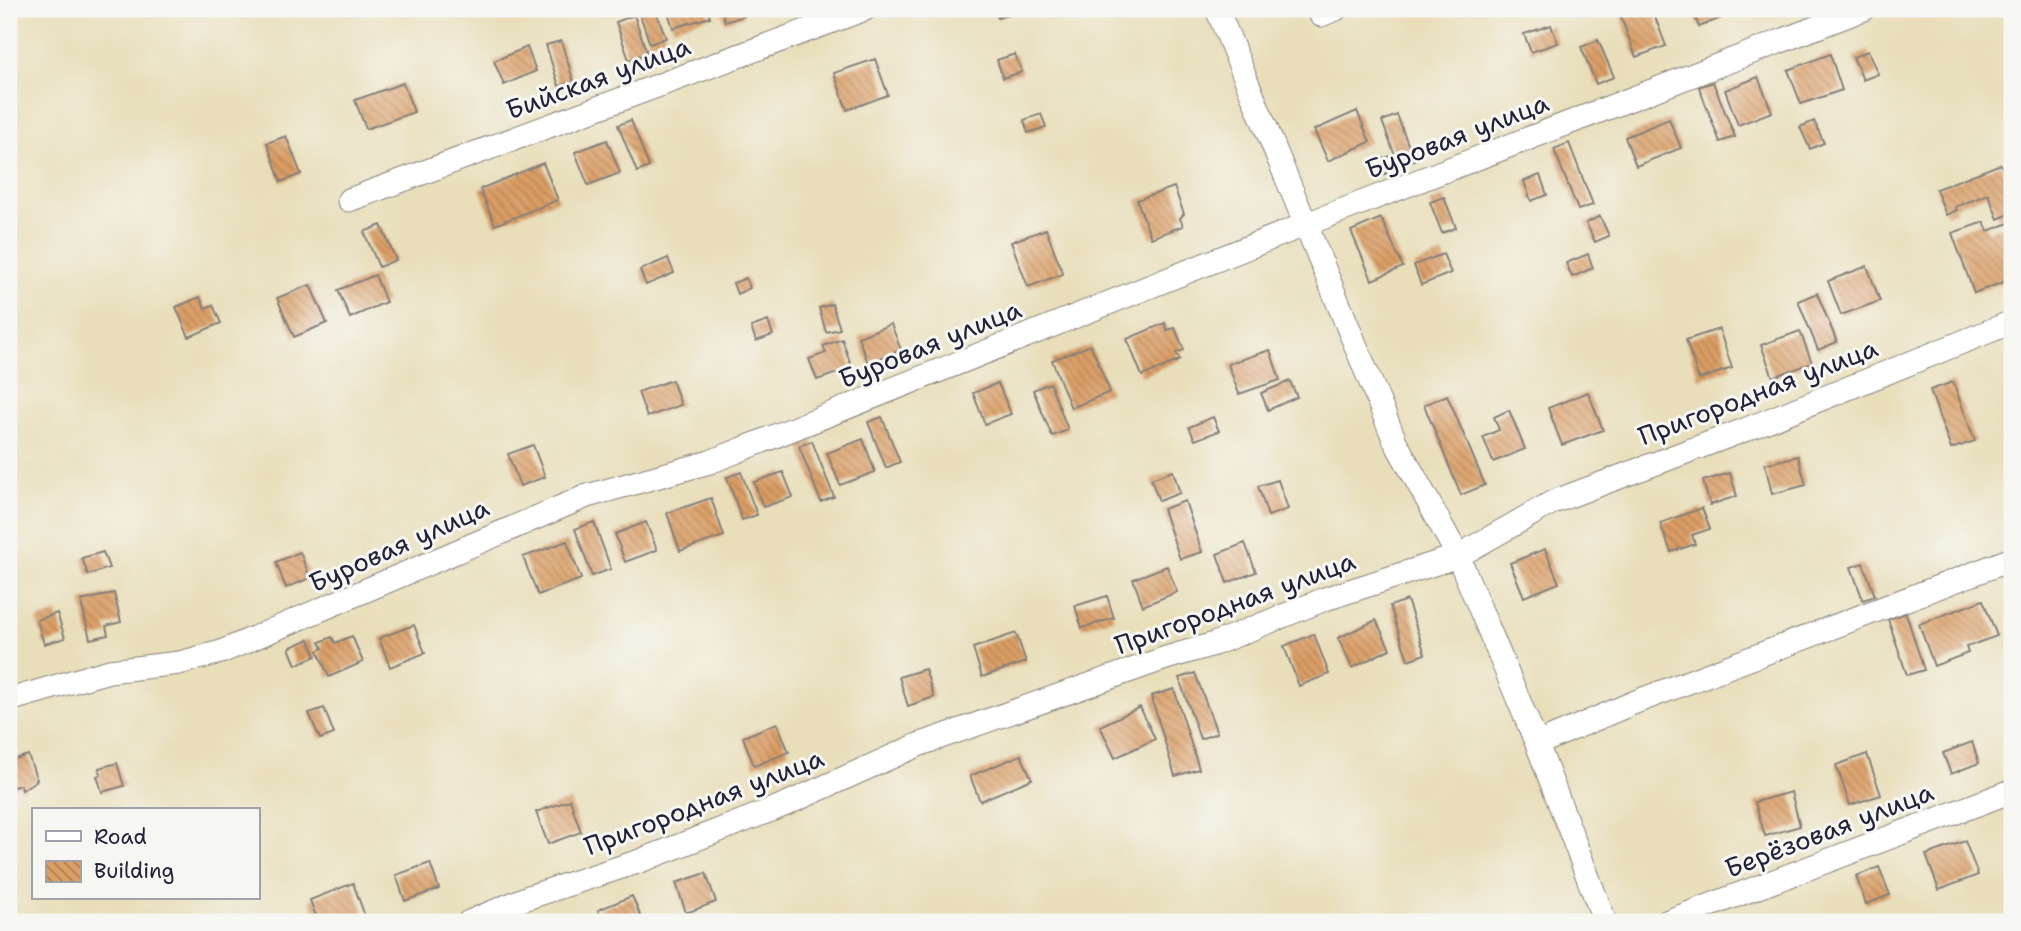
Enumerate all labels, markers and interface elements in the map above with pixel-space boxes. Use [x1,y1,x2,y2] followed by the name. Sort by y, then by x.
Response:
[501,28,695,127] street label: Бийская улица
[1360,85,1553,187] street label: Буровая улица
[833,291,1026,396] street label: Буровая улица
[1633,330,1883,453] street label: Пригородная улица
[303,489,494,600] street label: Буровая улица
[1110,543,1360,662] street label: Пригородная улица
[579,740,829,863] street label: Пригородная улица
[1719,774,1938,885] street label: Берёзовая улица
[32,808,259,900] legend
[94,823,147,851] text: Road
[94,857,174,885] text: Building

